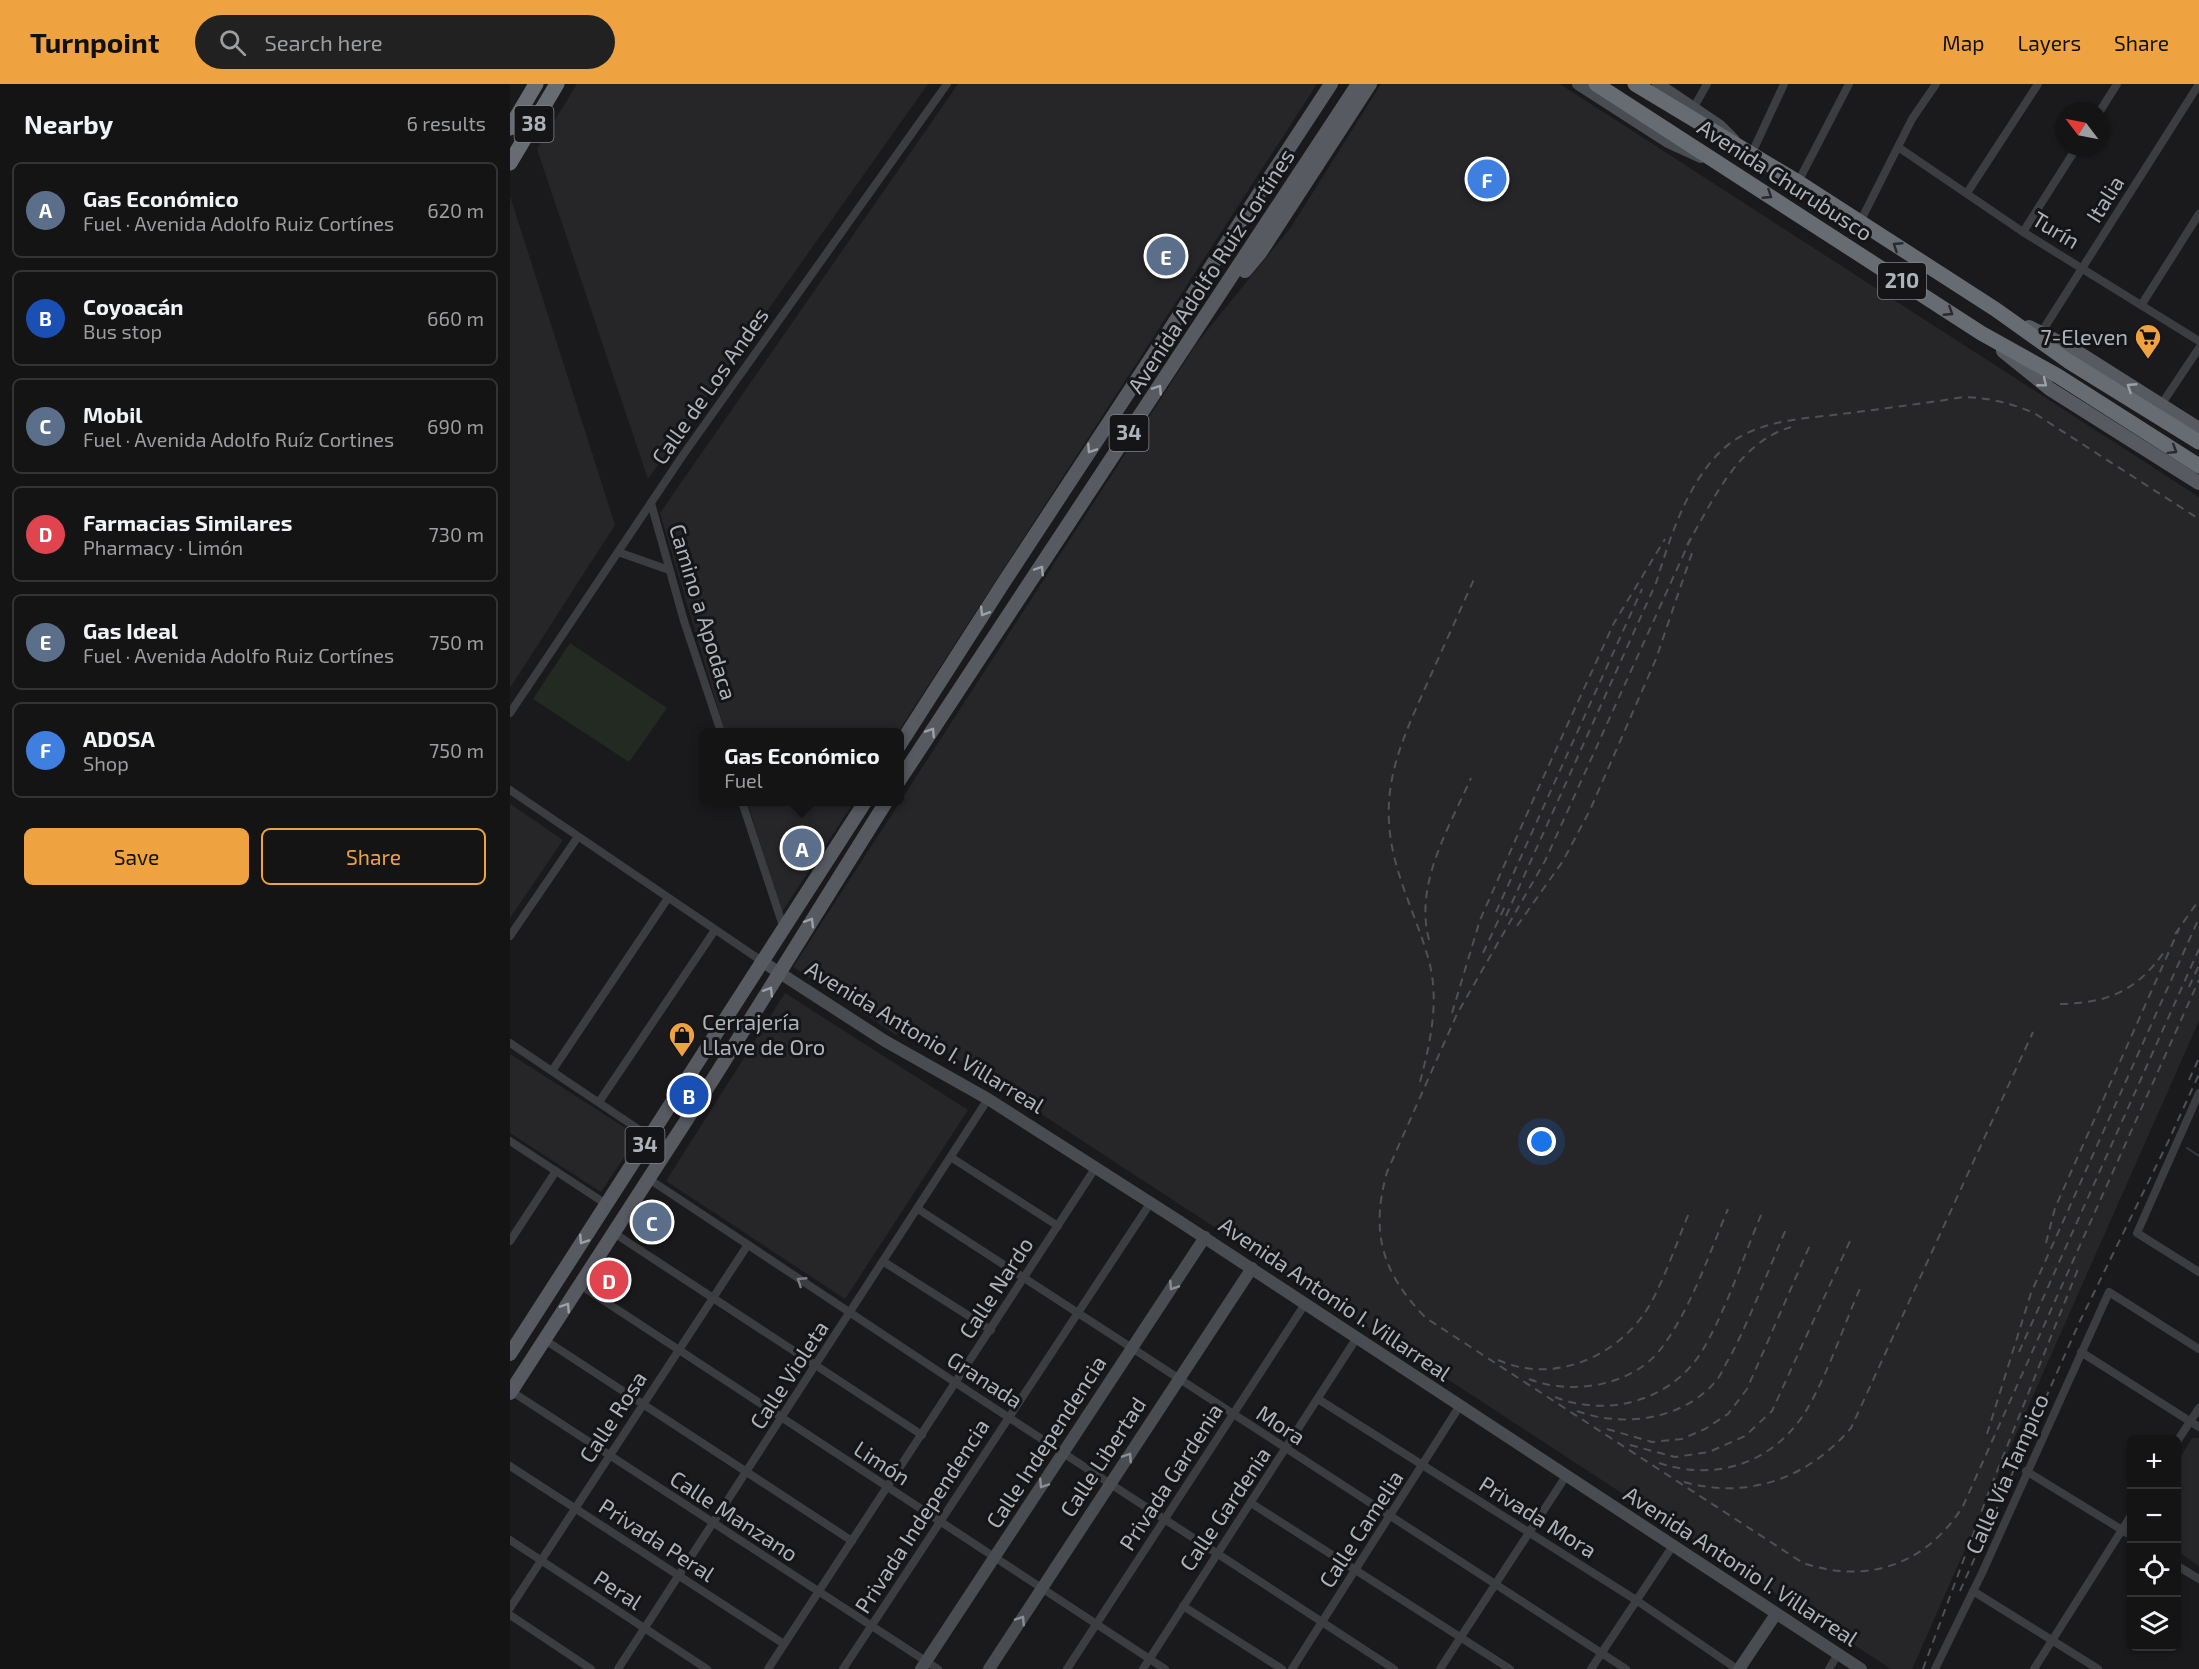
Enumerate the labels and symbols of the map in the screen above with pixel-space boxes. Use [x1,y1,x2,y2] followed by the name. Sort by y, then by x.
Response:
[2055,102,2109,156] north arrow
[514,106,554,142] road number: 38
[1693,113,1878,245] street label: Avenida Churubusco
[1121,143,1299,397] street label: Avenida Adolfo Ruiz Cortínes
[1468,156,1506,202] pin: F
[2080,170,2129,227] street label: Italia
[1762,188,1772,200] one-way arrow
[2028,205,2085,253] street label: Turín
[1146,234,1186,279] pin: E
[1893,242,1904,253] one-way arrow
[1878,263,1926,299] road number: 210
[645,302,773,469] street label: Calle de Los Andes
[1943,305,1954,316] one-way arrow
[2133,322,2163,360] supermarket icon: 7-Eleven
[2041,323,2128,349] place label: 7-Eleven
[2036,375,2047,386] one-way arrow
[2127,383,2138,394] one-way arrow
[1151,385,1162,396] one-way arrow
[1110,415,1148,451] road number: 34
[1087,442,1098,453] one-way arrow
[2167,442,2177,454] one-way arrow
[665,521,743,703] street label: Camino a Apodaca
[1032,566,1044,576] one-way arrow
[980,606,992,616] one-way arrow
[924,728,936,738] one-way arrow
[782,826,822,870] pin: A
[803,918,815,928] one-way arrow
[801,954,1050,1118] street label: Avenida Antonio I. Villarreal
[761,987,772,998] one-way arrow
[702,1008,825,1059] place label: Cerrajería Llave de Oro
[667,1020,697,1058] shop icon: Cerrajería Llave de Oro
[670,1072,708,1118] pin: B
[626,1127,664,1163] road number: 34
[1527,1127,1556,1156] your location
[632,1200,672,1244] pin: C
[1215,1211,1457,1386] street label: Avenida Antonio I. Villarreal
[953,1232,1038,1343] street label: Calle Nardo
[579,1234,591,1244] one-way arrow
[590,1258,628,1302] pin: D
[797,1277,808,1288] one-way arrow
[1169,1279,1180,1290] one-way arrow
[559,1303,570,1314] one-way arrow
[743,1315,833,1434] street label: Calle Violeta
[943,1345,1028,1413] street label: Granada
[980,1350,1111,1533] street label: Calle Independencia
[573,1366,651,1467] street label: Calle Rosa
[1959,1389,2053,1558] street label: Calle Vía Tampico
[1054,1392,1150,1521] street label: Calle Libertad
[1113,1398,1227,1555] street label: Privada Gardenia
[1252,1399,1311,1449] street label: Mora
[849,1413,994,1617] street label: Privada Independencia
[850,1435,915,1490] street label: Limón
[1173,1442,1275,1575] street label: Calle Gardenia
[1121,1452,1132,1463] one-way arrow
[666,1464,803,1566] street label: Calle Manzano
[1313,1465,1408,1592] street label: Calle Camelia
[1475,1470,1602,1562] street label: Privada Mora
[1038,1478,1050,1488] one-way arrow
[1620,1480,1864,1651] street label: Avenida Antonio I. Villarreal
[595,1492,721,1586] street label: Privada Peral
[590,1564,648,1615] street label: Peral
[1014,1616,1026,1626] one-way arrow

